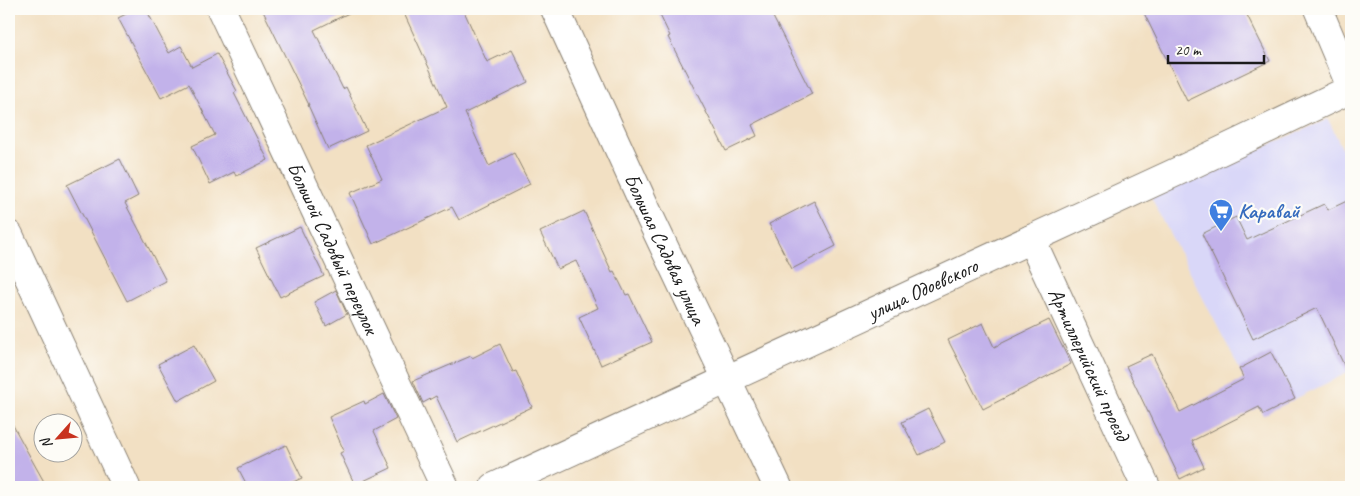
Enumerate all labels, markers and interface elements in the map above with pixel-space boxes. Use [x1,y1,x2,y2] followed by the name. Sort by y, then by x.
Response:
[1168,32,1264,64] scale bar
[1175,41,1202,60] text: 20 m
[282,158,385,340] street label: Большой Садовый переулок
[619,169,713,330] street label: Большая Садовая улица
[1208,198,1234,232] supermarket icon: Каравай
[1238,198,1301,224] place label: Каравай
[861,252,983,327] street label: улица Одоевского
[1042,284,1137,447] street label: Артиллерийский проезд
[32,414,82,464] north arrow
[36,434,56,451] text: N

